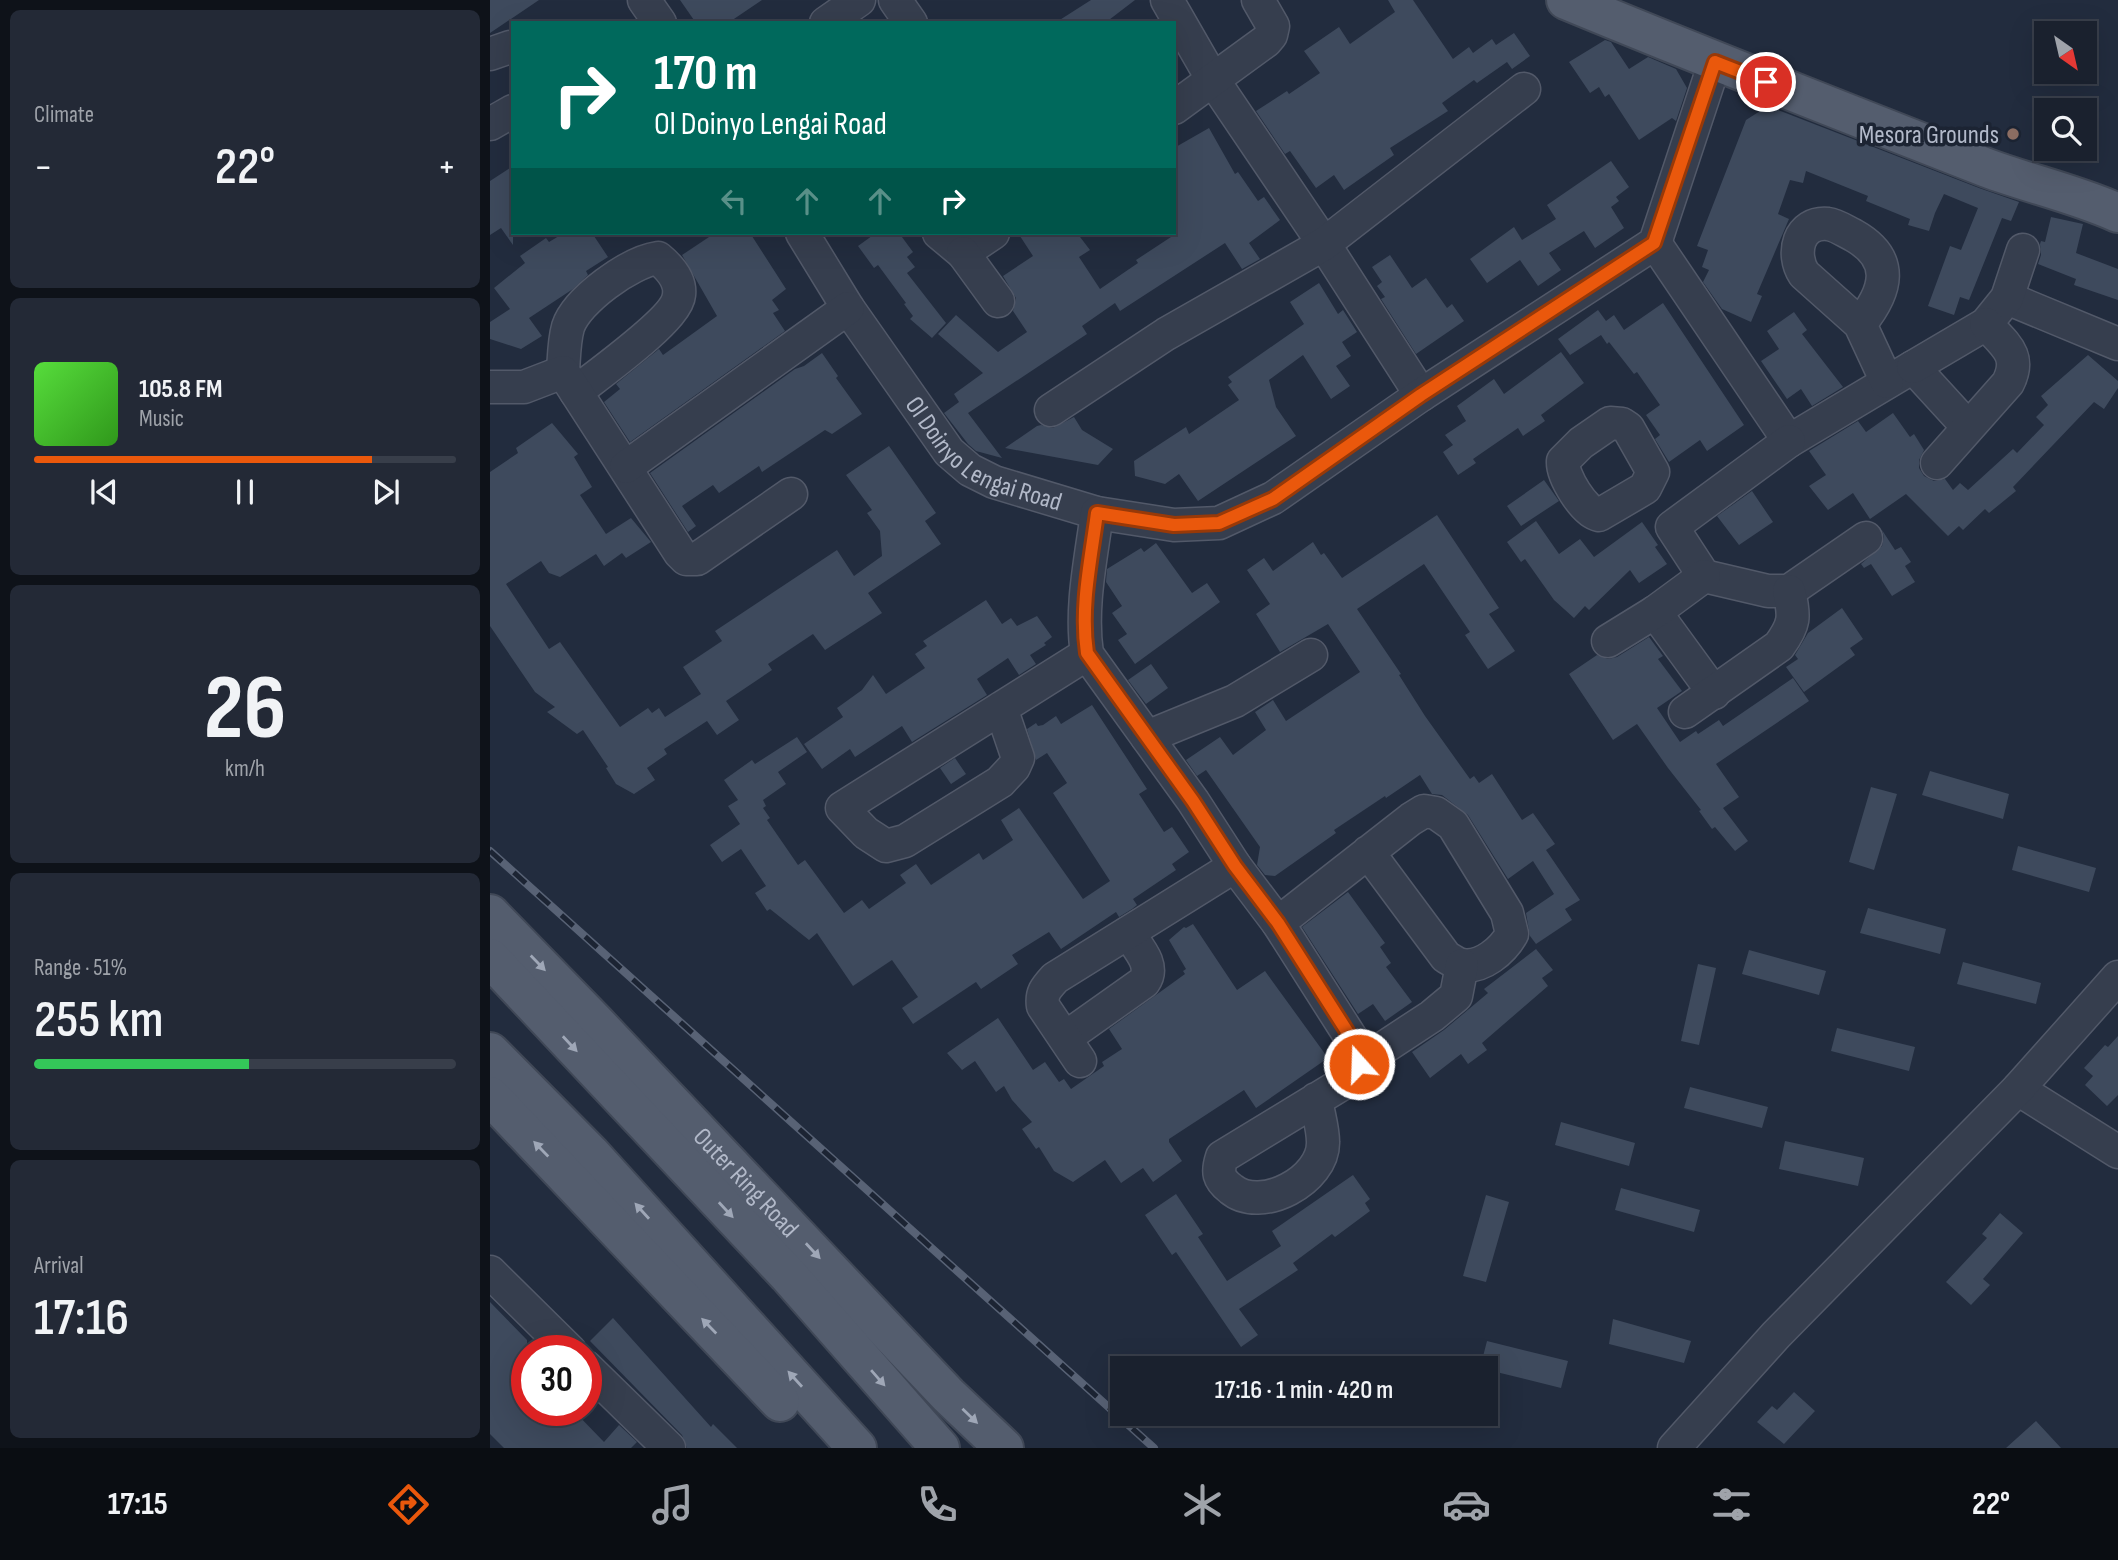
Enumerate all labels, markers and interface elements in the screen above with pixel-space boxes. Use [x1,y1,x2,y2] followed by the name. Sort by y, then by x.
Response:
[2034,21,2096,84] north arrow
[2034,21,2097,161] map controls
[654,45,758,104] text: 170 m
[539,49,630,140] icon: right
[1736,52,1796,112] pin
[1747,63,1785,101] icon: arrive
[2034,98,2097,161] button: search
[34,101,94,129] text: Climate
[654,105,887,144] text: Ol Doinyo Lengai Road
[1859,120,1999,151] place label: Mesora Grounds
[2005,126,2021,142] marker: Mesora Grounds
[215,136,275,199] text: 22°
[34,145,53,190] text: −
[437,145,456,190] text: +
[715,182,753,220] icon: left
[788,182,826,220] icon: ahead
[861,182,899,220] icon: ahead
[934,182,972,220] icon: right
[139,374,222,405] text: 105.8 FM
[898,391,1065,519] street label: Ol Doinyo Lengai Road
[139,405,184,433] text: Music
[85,473,123,511] icon: previous
[226,473,264,511] icon: pause
[367,473,405,511] icon: next
[204,655,286,764] text: 26
[225,755,265,783] text: km/h
[34,954,127,982] text: Range · 51%
[529,954,545,971] one-way arrow
[34,989,163,1052] text: 255 km
[1322,1027,1396,1101] position arrow
[562,1035,578,1052] one-way arrow
[686,1122,805,1244] street label: Outer Ring Road
[533,1141,550,1158] one-way arrow
[718,1201,734,1219] one-way arrow
[634,1202,650,1219] one-way arrow
[805,1242,821,1259] one-way arrow
[34,1252,83,1280] text: Arrival
[34,1287,129,1350] text: 17:16
[701,1318,717,1335] one-way arrow
[511,1335,602,1426] speed limit sign: 30
[870,1370,886,1387] one-way arrow
[787,1371,803,1388] one-way arrow
[1215,1375,1393,1406] text: 17:16 · 1 min · 420 m
[962,1408,978,1424] one-way arrow
[384,1480,433,1529] icon: directions
[648,1480,697,1529] icon: music
[913,1480,962,1529] icon: phone
[1178,1480,1227,1529] icon: climate
[1442,1480,1491,1529] icon: car
[1707,1480,1756,1529] icon: filters
[108,1485,168,1524] text: 17:15
[1972,1485,2010,1524] text: 22°

